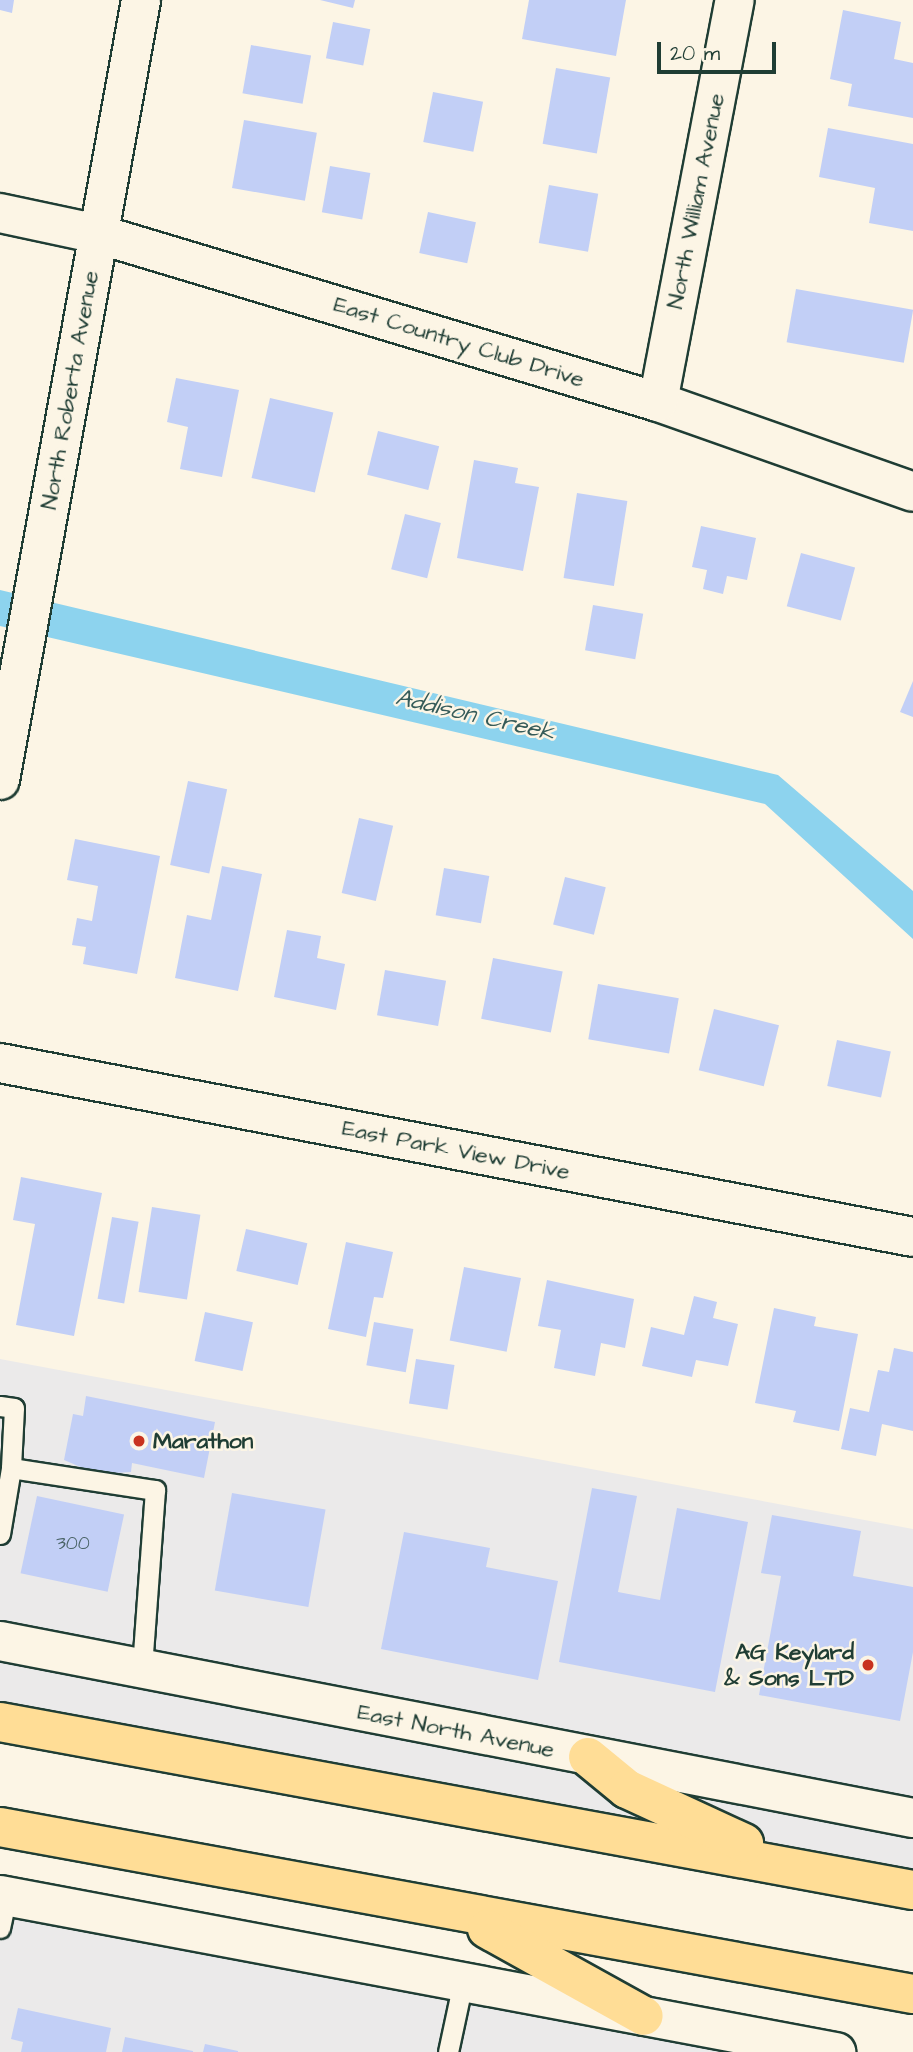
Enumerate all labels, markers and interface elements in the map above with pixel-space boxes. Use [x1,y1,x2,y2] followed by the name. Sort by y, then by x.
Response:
[661,28,780,72] scale bar
[670,39,720,68] text: 20 m
[662,91,730,311] street label: North William Avenue
[35,268,105,512] street label: North Roberta Avenue
[330,291,588,393] street label: East Country Club Drive
[393,684,557,748] water label: Addison Creek
[340,1114,572,1186] street label: East Park View Drive
[153,1427,253,1455] place label: Marathon
[131,1433,147,1449] marker: Marathon
[56,1533,90,1555] house number: 300
[724,1638,854,1692] place label: AG Keylard & Sons LTD
[860,1657,876,1673] marker: AG Keylard & Sons LTD
[355,1698,557,1764] street label: East North Avenue

